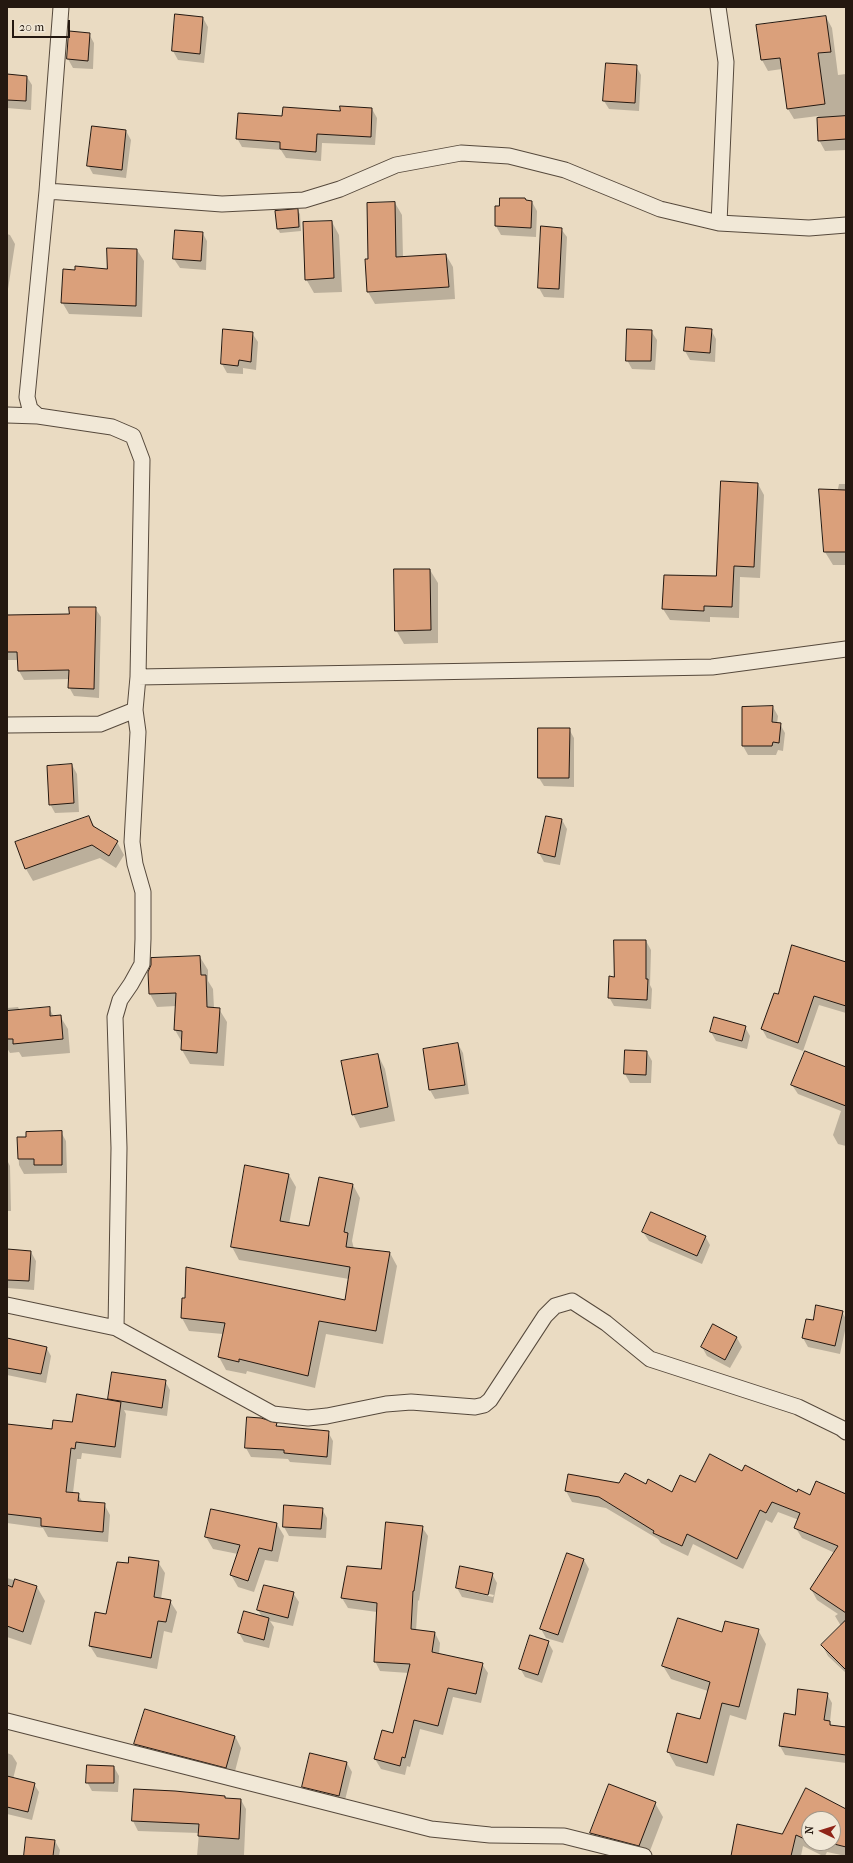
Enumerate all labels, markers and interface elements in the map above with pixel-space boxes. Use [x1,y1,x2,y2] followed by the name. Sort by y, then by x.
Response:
[14,12,72,38] scale bar
[19,20,44,34] text: 20 m
[801,1811,841,1851] north arrow
[803,1826,816,1835] text: N

